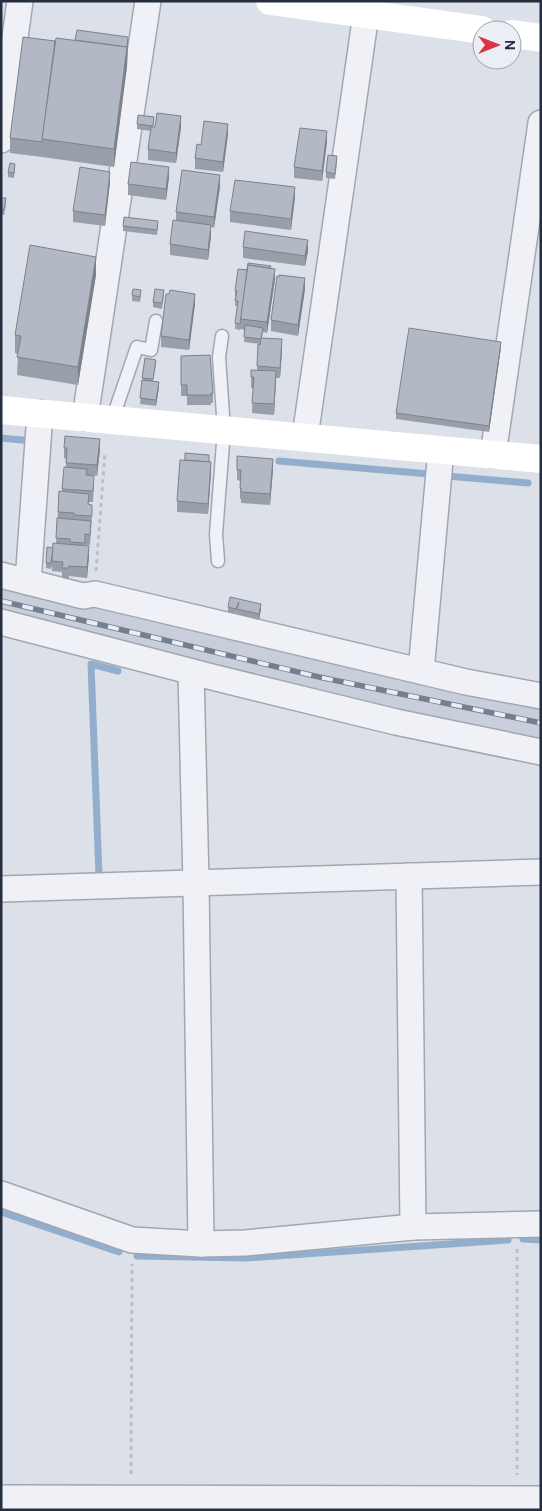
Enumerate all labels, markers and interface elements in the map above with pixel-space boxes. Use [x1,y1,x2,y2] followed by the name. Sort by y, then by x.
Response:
[472,20,522,70] north arrow
[501,40,519,50] text: N

